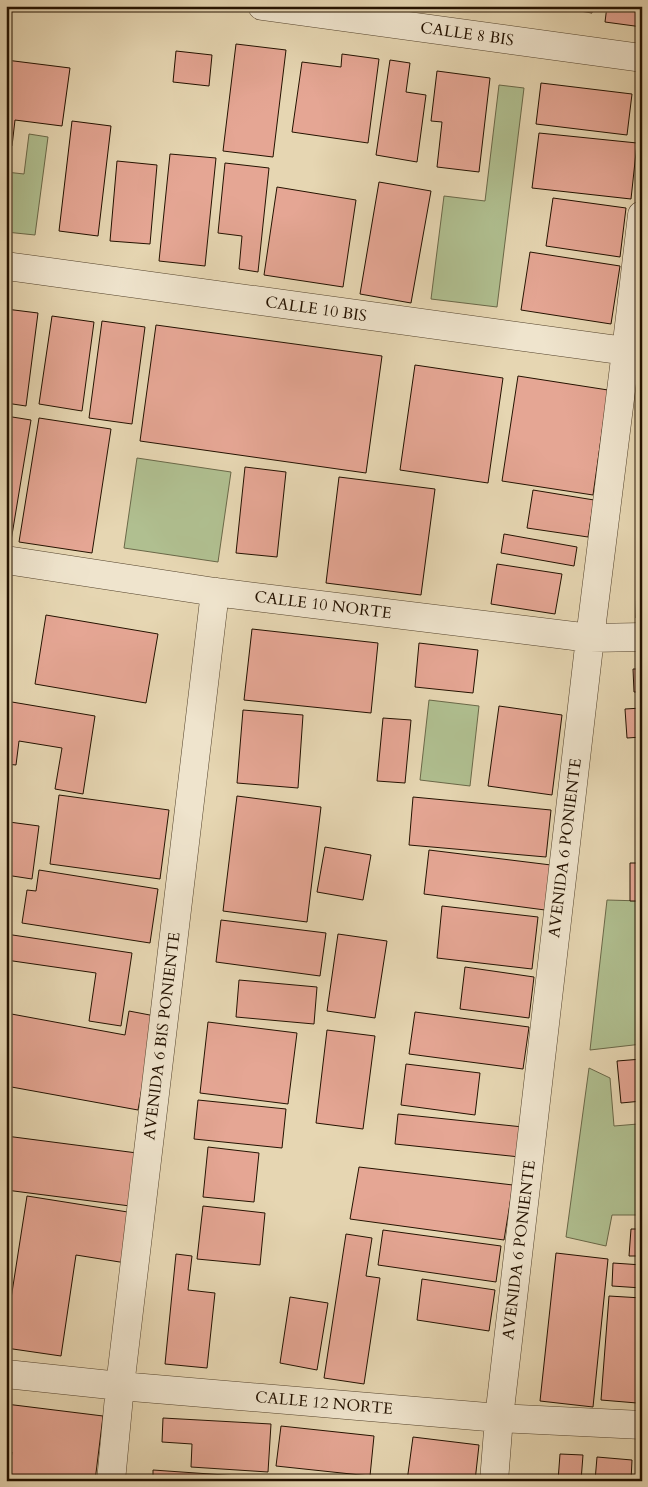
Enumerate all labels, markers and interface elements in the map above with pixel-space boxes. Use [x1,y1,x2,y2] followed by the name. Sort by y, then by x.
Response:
[419,17,515,51] street label: CALLE 8 BIS
[264,291,368,327] street label: CALLE 10 BIS
[253,586,393,624] street label: CALLE 10 NORTE
[543,757,587,939] street label: AVENIDA 6 PONIENTE
[138,931,186,1141] street label: AVENIDA 6 BIS PONIENTE
[497,1159,541,1341] street label: AVENIDA 6 PONIENTE
[254,1386,394,1420] street label: CALLE 12 NORTE

